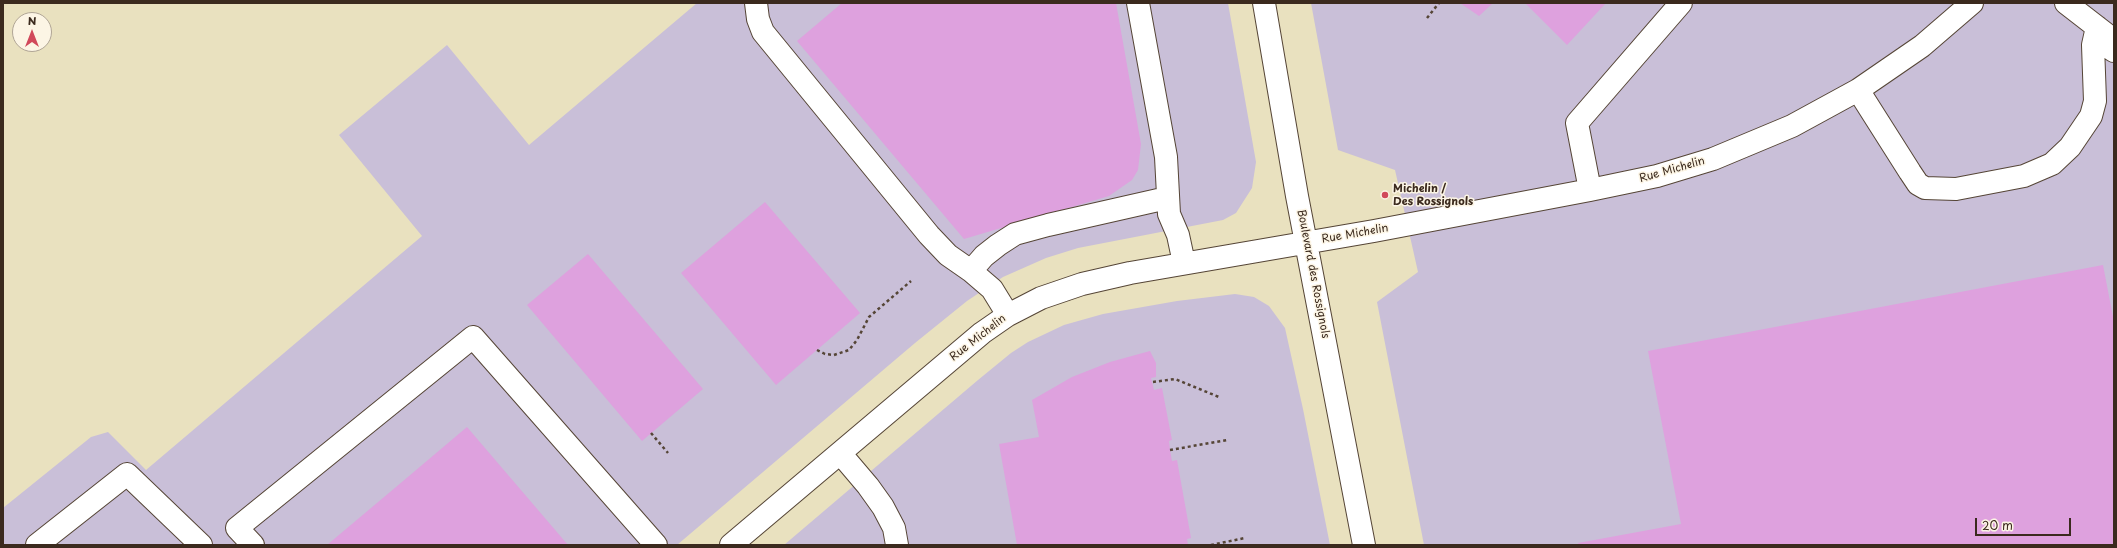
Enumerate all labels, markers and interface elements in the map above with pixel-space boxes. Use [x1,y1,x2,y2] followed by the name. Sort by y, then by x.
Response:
[12,12,52,52] north arrow
[28,12,36,29] text: N
[1638,154,1706,186] street label: Rue Michelin
[1393,182,1473,208] place label: Michelin / Des Rossignols
[1380,190,1390,200] marker: Michelin / Des Rossignols
[1294,208,1332,340] street label: Boulevard des Rossignols
[1321,222,1389,246] street label: Rue Michelin
[947,312,1009,364] street label: Rue Michelin
[1977,510,2073,536] scale bar
[1982,516,2013,534] text: 20 m

